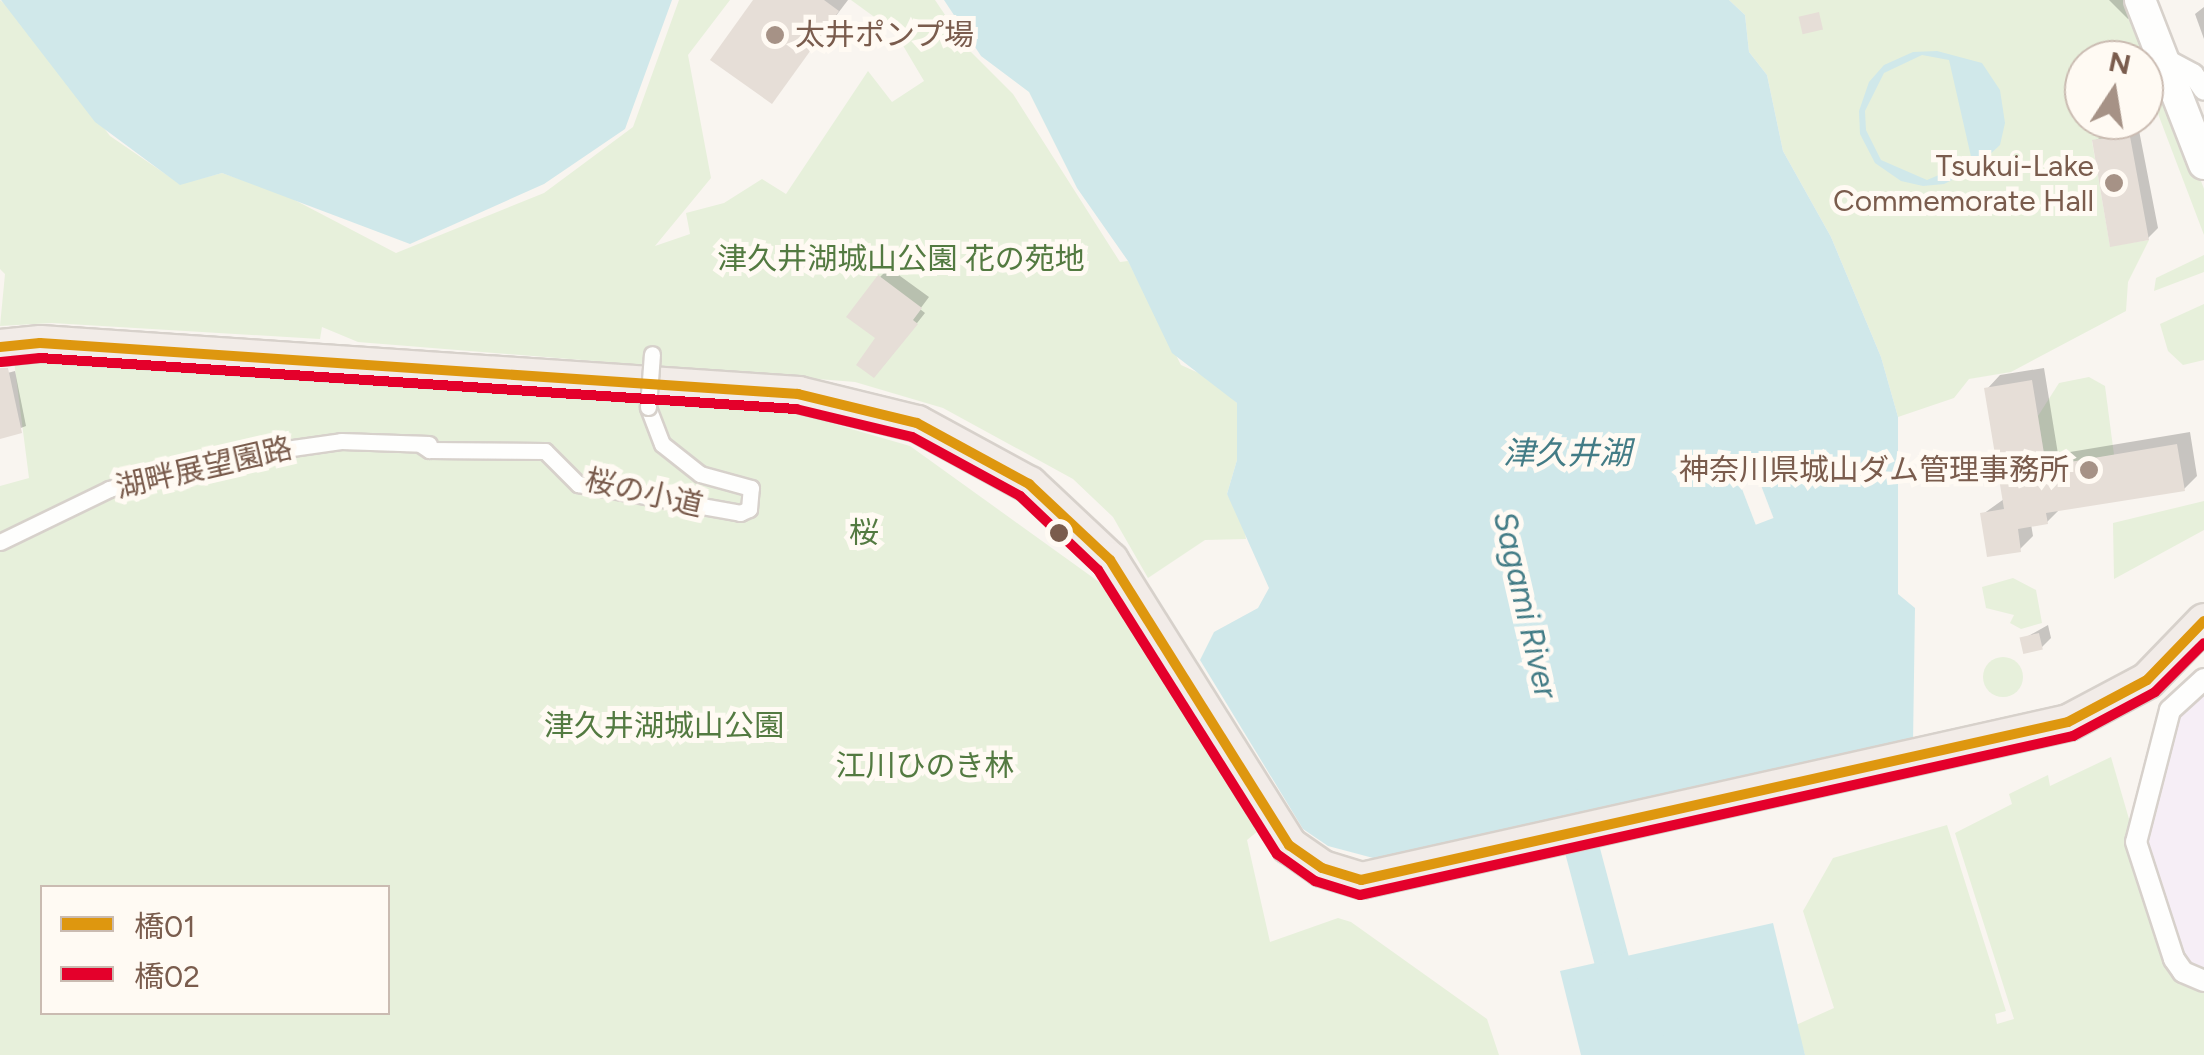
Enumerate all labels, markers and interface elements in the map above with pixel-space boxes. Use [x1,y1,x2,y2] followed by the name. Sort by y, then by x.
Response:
[795,17,975,53] place label: 太井ポンプ場
[764,24,786,46] marker: 太井ポンプ場
[2064,40,2164,140] north arrow
[2106,44,2134,81] text: N
[1833,148,2094,218] place label: Tsukui-Lake Commemorate Hall
[2103,172,2125,194] marker: Tsukui-Lake Commemorate Hall
[717,241,1085,277] park label: 津久井湖城山公園 花の苑地
[112,430,296,506] street label: 湖畔展望園路
[1503,434,1631,472] water label: 津久井湖
[1679,452,2069,488] place label: 神奈川県城山ダム管理事務所
[2078,459,2100,481] marker: 神奈川県城山ダム管理事務所
[581,462,707,524] street label: 桜の小道
[1485,508,1565,702] water label: Sagami River
[849,515,879,551] park label: 桜
[1049,523,1069,543] unlabelled marker
[544,708,784,744] park label: 津久井湖城山公園
[835,748,1015,784] park label: 江川ひのき林
[40,885,390,1015] legend
[134,908,196,945] text: 橋01
[134,958,200,995] text: 橋02

